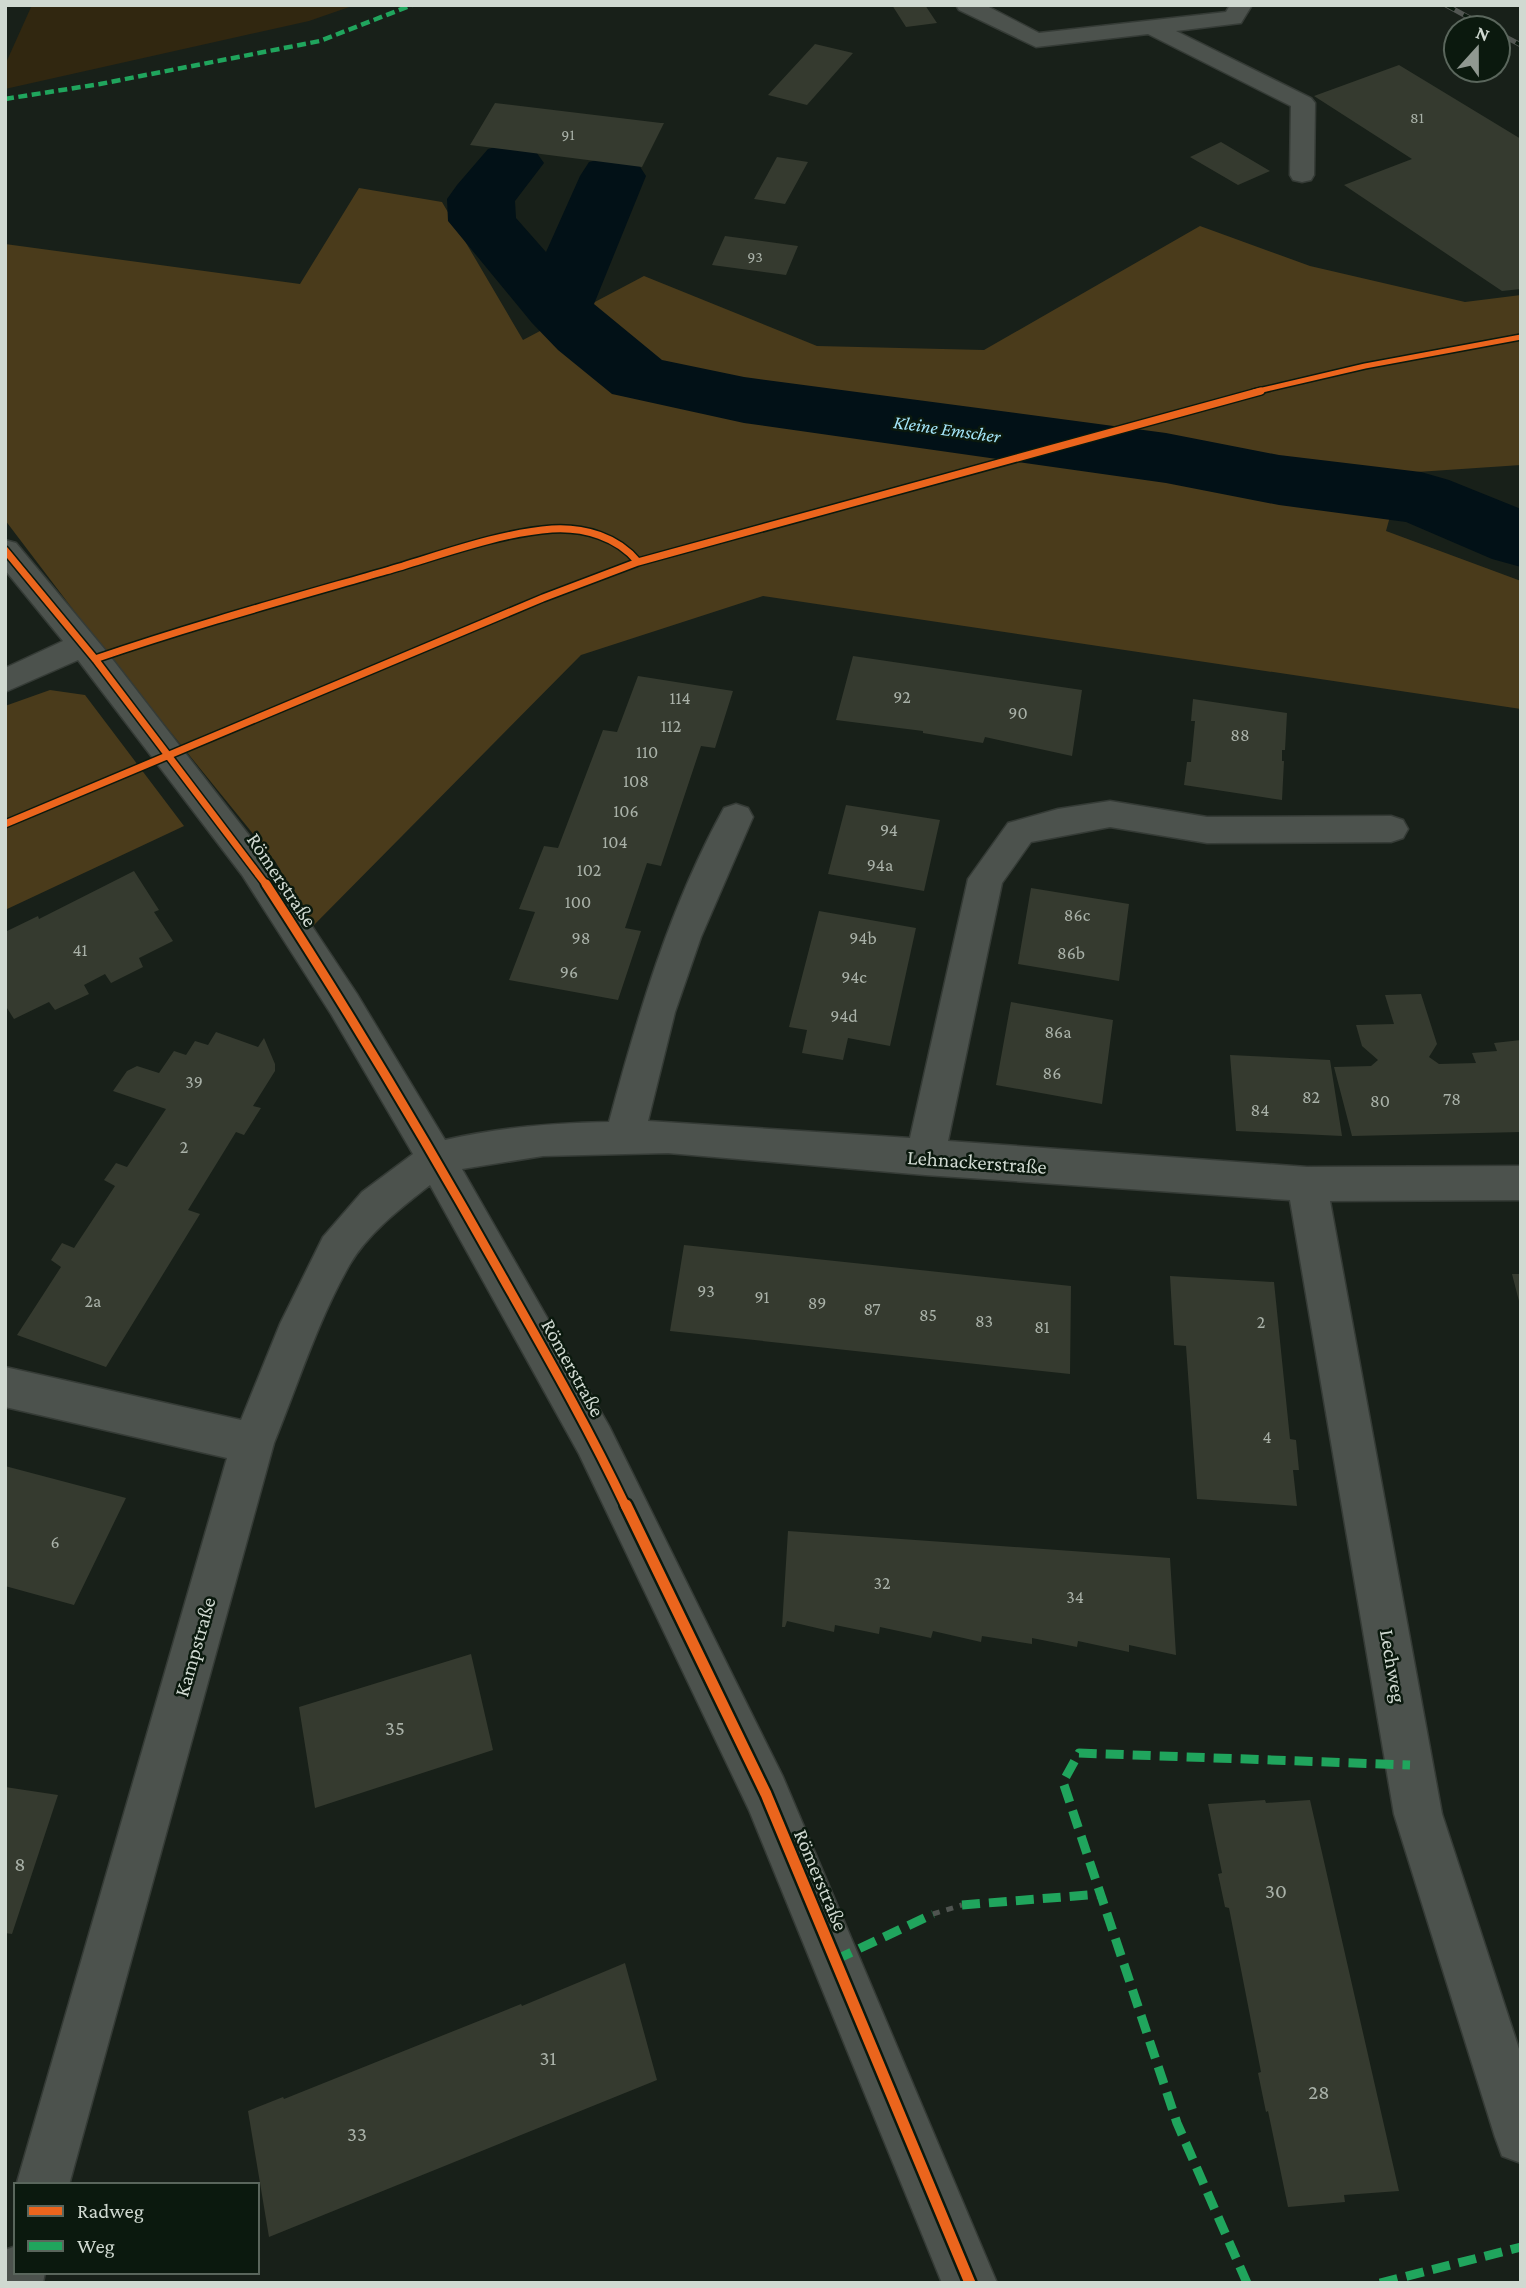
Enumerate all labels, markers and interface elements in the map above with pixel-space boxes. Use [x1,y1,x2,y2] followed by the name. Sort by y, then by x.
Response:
[1442,14,1512,84] north arrow
[1473,21,1493,46] text: N
[1410,109,1424,126] house number: 81
[561,126,575,143] house number: 91
[747,248,763,265] house number: 93
[892,411,1003,447] water label: Kleine Emscher
[893,687,911,707] house number: 92
[669,688,691,708] house number: 114
[1008,703,1028,723] house number: 90
[661,716,681,736] house number: 112
[1230,725,1250,745] house number: 88
[636,742,658,762] house number: 110
[623,771,649,791] house number: 108
[613,801,639,821] house number: 106
[880,820,898,840] house number: 94
[242,828,322,932] street label: Römerstraße
[602,832,628,852] house number: 104
[867,855,893,875] house number: 94a
[577,860,601,880] house number: 102
[565,892,591,912] house number: 100
[1064,905,1091,925] house number: 86c
[572,928,590,948] house number: 98
[849,928,877,948] house number: 94b
[72,940,88,960] house number: 41
[1057,943,1085,963] house number: 86b
[560,962,578,982] house number: 96
[841,967,867,987] house number: 94c
[830,1006,858,1026] house number: 94d
[1044,1022,1072,1042] house number: 86a
[1043,1063,1061,1083] house number: 86
[185,1072,203,1092] house number: 39
[1302,1087,1320,1107] house number: 82
[1443,1089,1461,1109] house number: 78
[1370,1091,1390,1111] house number: 80
[1251,1100,1269,1120] house number: 84
[180,1137,188,1157] house number: 2
[906,1145,1048,1179] street label: Lehnackerstraße
[697,1281,715,1301] house number: 93
[754,1287,770,1307] house number: 91
[85,1291,101,1311] house number: 2a
[808,1293,826,1313] house number: 89
[863,1299,881,1319] house number: 87
[919,1305,937,1325] house number: 85
[975,1311,993,1331] house number: 83
[1257,1312,1265,1332] house number: 2
[536,1315,610,1421] street label: Römerstraße
[1034,1317,1050,1337] house number: 81
[1262,1427,1272,1447] house number: 4
[50,1532,60,1552] house number: 6
[873,1573,891,1593] house number: 32
[1066,1587,1084,1607] house number: 34
[169,1594,221,1700] street label: Kampstraße
[1375,1627,1411,1705] street label: Lechweg
[385,1716,405,1740] house number: 35
[789,1826,853,1934] street label: Römerstraße
[14,1852,26,1876] house number: 8
[1265,1879,1287,1903] house number: 30
[540,2046,556,2070] house number: 31
[1308,2080,1330,2104] house number: 28
[347,2122,367,2146] house number: 33
[14,2183,259,2274] legend
[77,2199,144,2223] text: Radweg
[77,2234,115,2258] text: Weg

